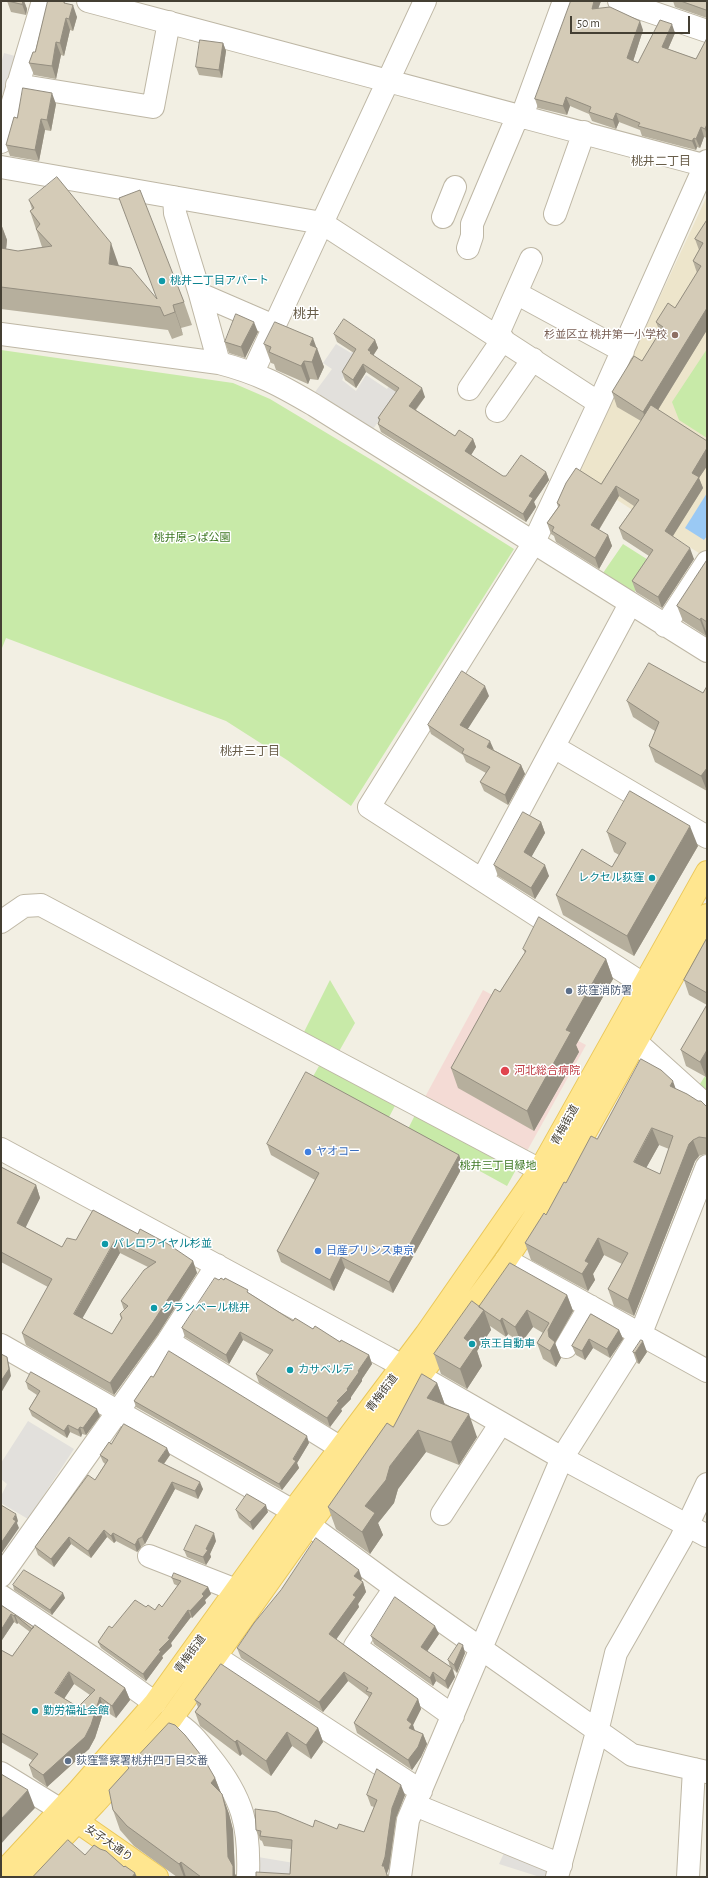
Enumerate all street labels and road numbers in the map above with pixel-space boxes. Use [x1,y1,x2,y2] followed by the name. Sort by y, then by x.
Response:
[549,1103,581,1147] street label: 青梅街道
[363,1371,401,1415] street label: 青梅街道
[172,1632,208,1676] street label: 青梅街道
[83,1822,135,1864] street label: 女子大通り

